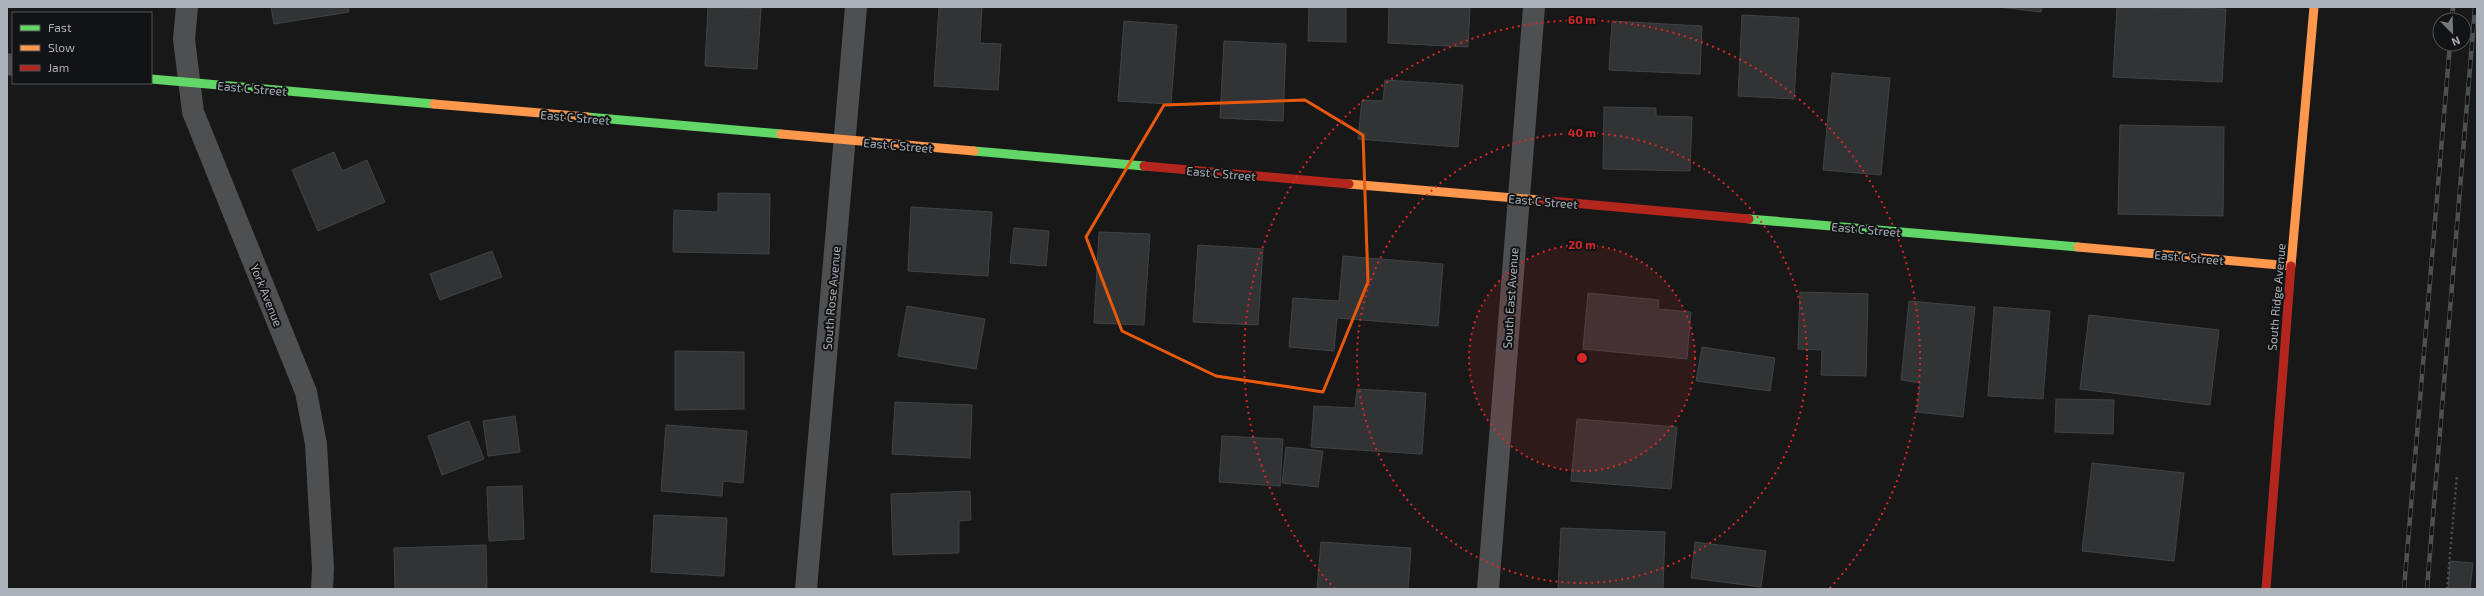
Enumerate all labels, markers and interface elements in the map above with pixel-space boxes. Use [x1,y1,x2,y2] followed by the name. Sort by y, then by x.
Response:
[12,12,152,84] legend
[1568,12,1596,26] text: 60 m
[2432,12,2472,52] north arrow
[48,20,72,34] text: Fast
[2450,34,2462,49] text: N
[48,40,75,54] text: Slow
[48,60,69,74] text: Jam
[217,78,288,98] street label: East C Street
[540,107,611,127] street label: East C Street
[1568,125,1596,139] text: 40 m
[863,135,934,155] street label: East C Street
[1186,163,1257,183] street label: East C Street
[1508,191,1579,211] street label: East C Street
[1831,219,1902,239] street label: East C Street
[1568,237,1596,251] text: 20 m
[2264,243,2288,351] street label: South Ridge Avenue
[819,246,843,350] street label: South Rose Avenue
[1499,247,1521,349] street label: South East Avenue
[2154,247,2225,267] street label: East C Street
[248,262,286,328] street label: York Avenue
[1575,351,1589,365] centre of rings

